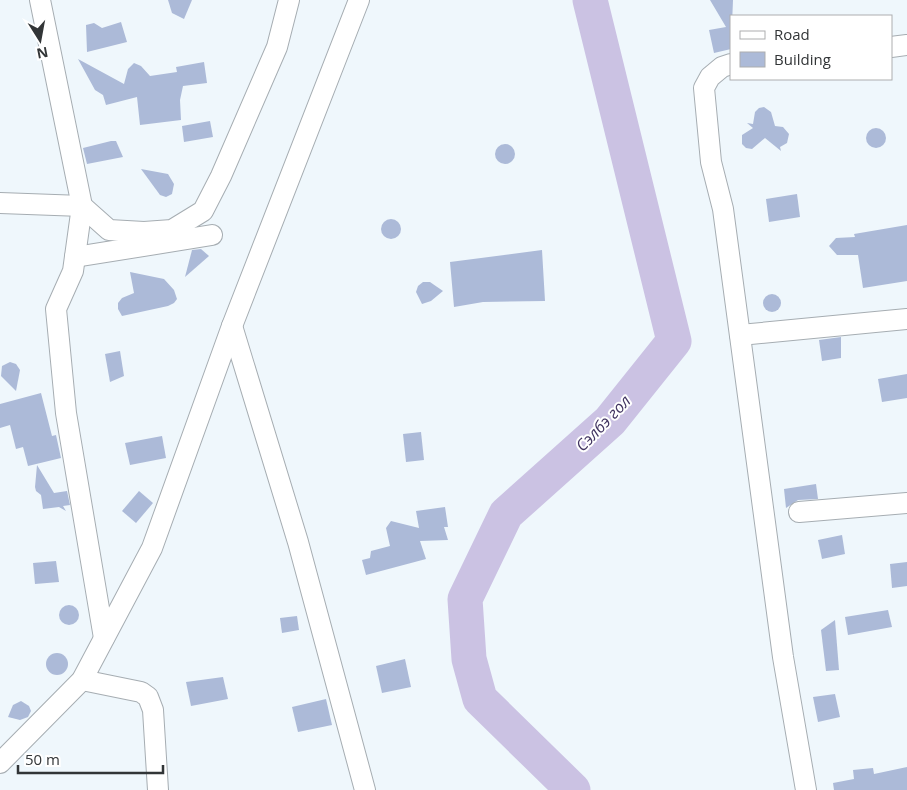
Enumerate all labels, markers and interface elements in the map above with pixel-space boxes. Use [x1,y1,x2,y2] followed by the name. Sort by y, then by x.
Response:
[15,15,65,65] north arrow
[730,15,892,80] legend
[774,24,810,44] text: Road
[35,43,50,64] text: N
[774,49,831,69] text: Building
[571,390,636,456] water label: Сэлбэ гол
[18,742,162,774] scale bar
[25,749,60,769] text: 50 m

